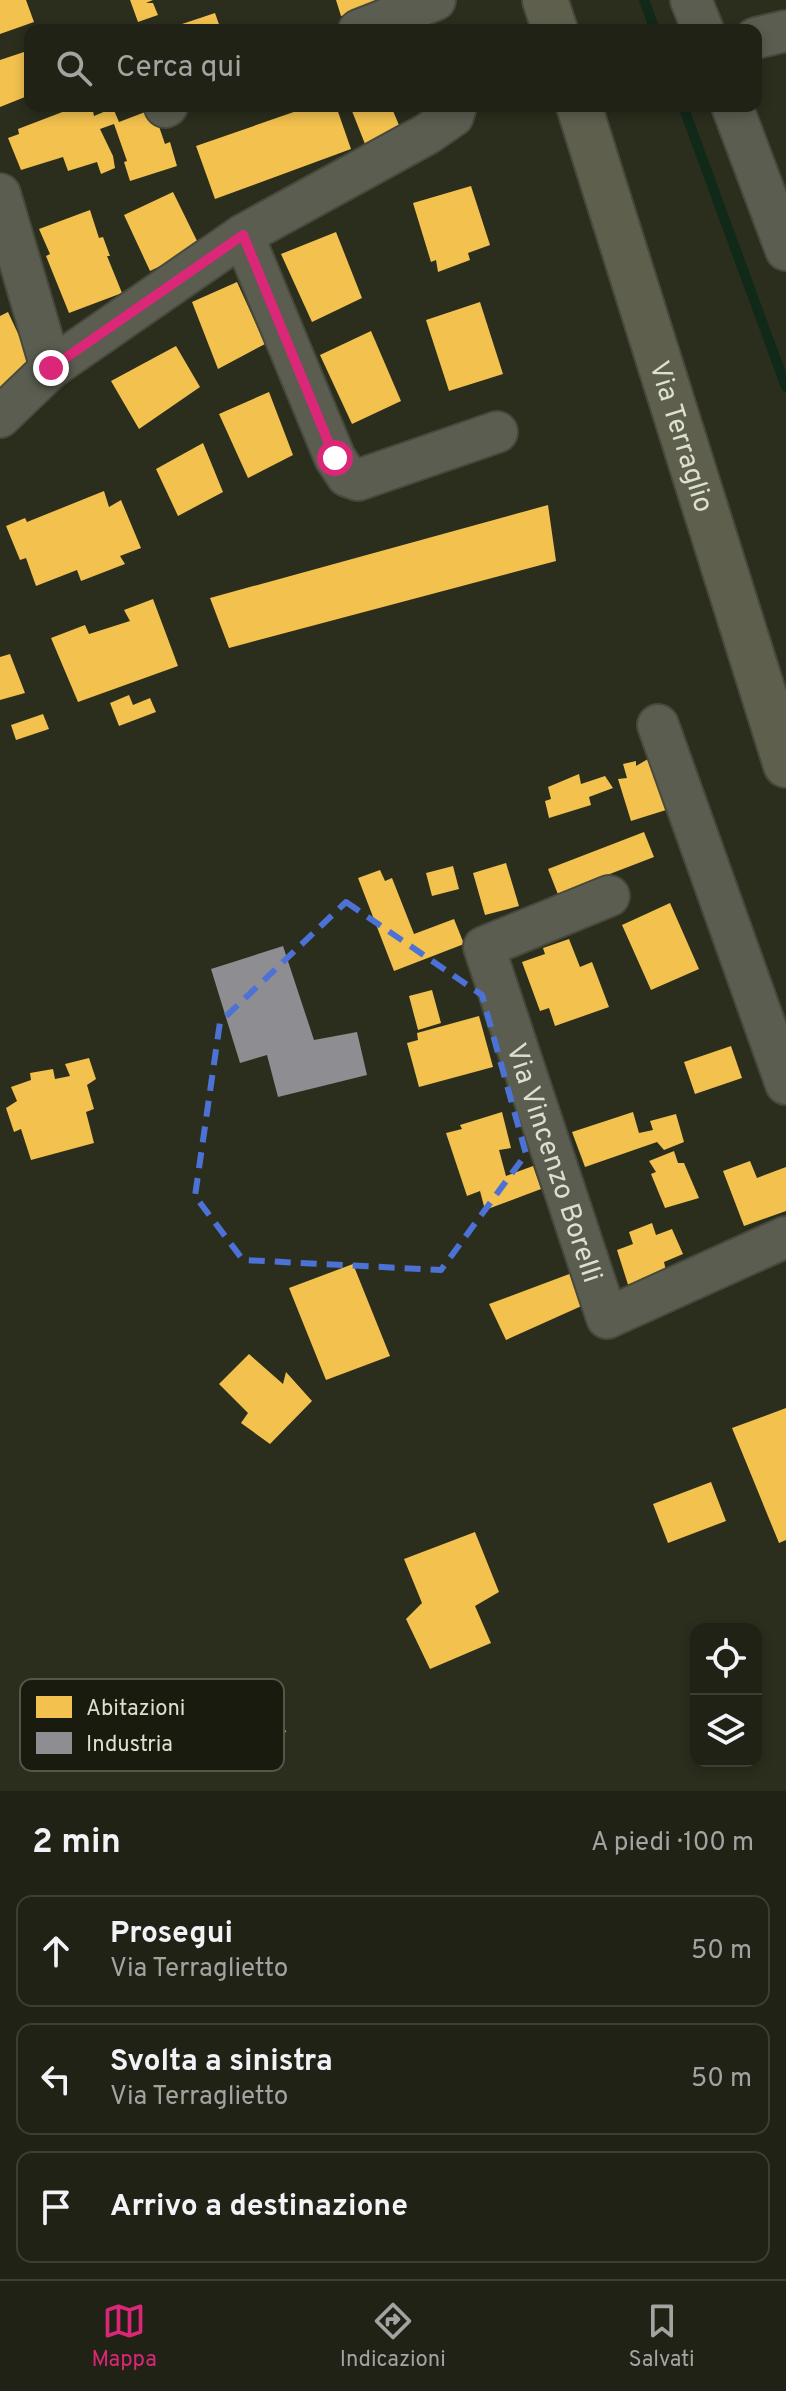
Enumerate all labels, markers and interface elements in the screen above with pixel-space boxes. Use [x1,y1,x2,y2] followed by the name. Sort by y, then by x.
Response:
[24,24,762,112] search box
[52,46,96,90] icon: search
[116,50,242,87] text: Cerca qui
[33,350,69,386] route end
[639,357,721,517] street label: Via Terraglio
[317,440,353,476] route start
[496,1039,609,1288] street label: Via Vincenzo Borelli
[690,1623,762,1767] map controls
[690,1623,762,1695] button: locate
[20,1679,284,1771] legend
[690,1695,762,1767] button: layers
[86,1696,185,1723] text: Abitazioni
[86,1732,173,1759] text: Industria
[32,1822,121,1865] text: 2 min
[591,1827,754,1860] text: A piedi · 100 m
[110,1916,233,1953] text: Prosegui
[34,1929,78,1973] icon: ahead
[691,1935,752,1968] text: 50 m
[110,1953,288,1986] text: Via Terraglietto
[110,2044,333,2081] text: Svolta a sinistra
[34,2057,78,2101] icon: left
[691,2063,752,2096] text: 50 m
[110,2081,288,2114] text: Via Terraglietto
[34,2185,78,2229] icon: arrive
[110,2189,408,2226] text: Arrivo a destinazione
[91,2299,157,2374] tab: Mappa
[340,2299,446,2374] tab: Indicazioni
[629,2299,695,2374] tab: Salvati

